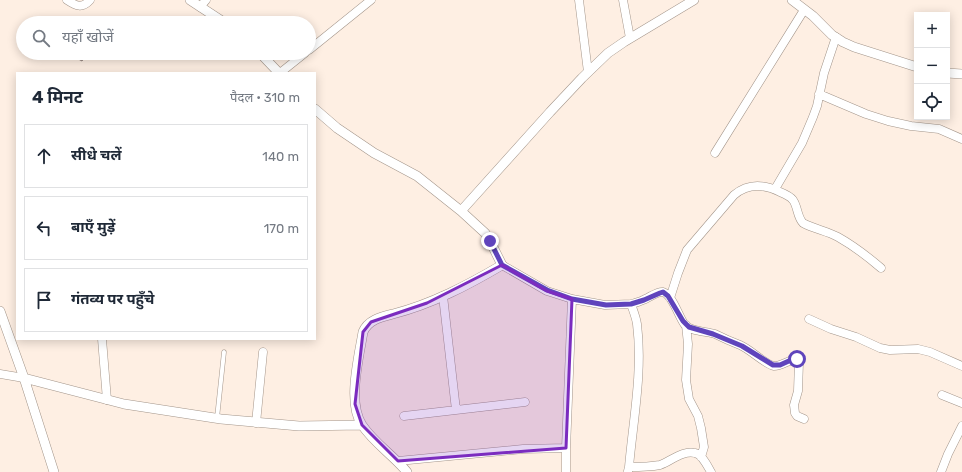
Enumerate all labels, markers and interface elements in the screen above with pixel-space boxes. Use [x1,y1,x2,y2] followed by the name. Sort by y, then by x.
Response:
[914,12,950,120] map controls
[914,12,950,48] button: +
[16,16,316,60] search box
[30,27,52,49] icon: search
[62,28,114,46] text: यहाँ खोजें
[914,48,950,84] button: −
[914,84,950,120] button: locate
[32,87,83,107] text: 4 मिनट
[230,90,300,105] text: पैदल · 310 m
[33,145,55,167] icon: ahead
[71,146,121,164] text: सीधे चलें
[262,149,299,164] text: 140 m
[33,217,55,239] icon: left
[71,218,115,236] text: बाएँ मुड़ें
[264,221,299,236] text: 170 m
[481,232,499,250] route end
[33,289,55,311] icon: arrive
[71,290,155,308] text: गंतव्य पर पहुँचे
[788,350,806,368] route start

